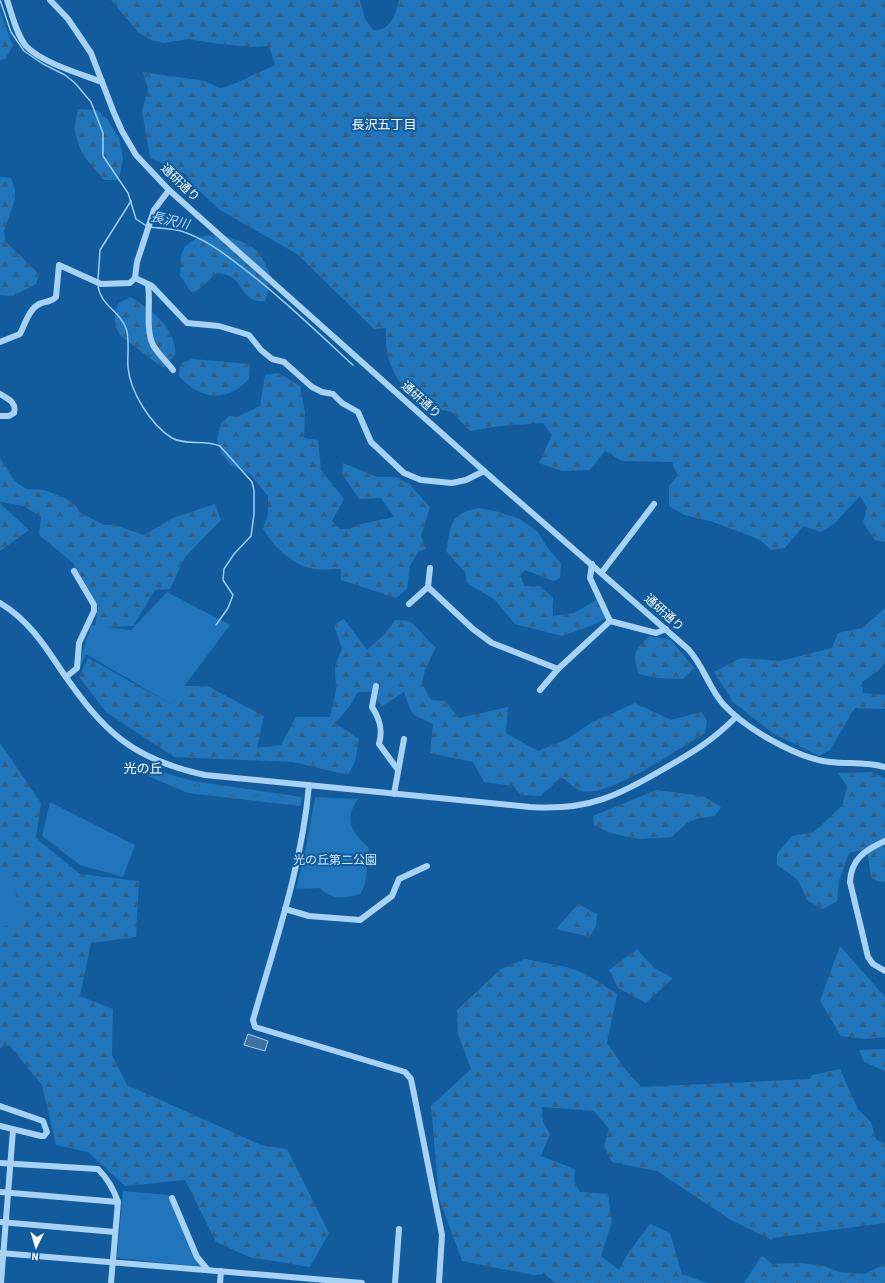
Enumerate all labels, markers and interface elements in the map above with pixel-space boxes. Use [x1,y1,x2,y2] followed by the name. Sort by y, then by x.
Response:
[351,116,417,134] district label: 長沢五丁目
[157,160,203,206] street label: 通研通り
[149,208,193,235] water label: 長沢川
[397,378,445,422] street label: 通研通り
[640,591,688,635] street label: 通研通り
[123,760,163,778] district label: 光の丘
[293,852,377,869] park label: 光の丘第二公園
[16,1227,56,1267] north arrow
[31,1249,39,1264] text: N

